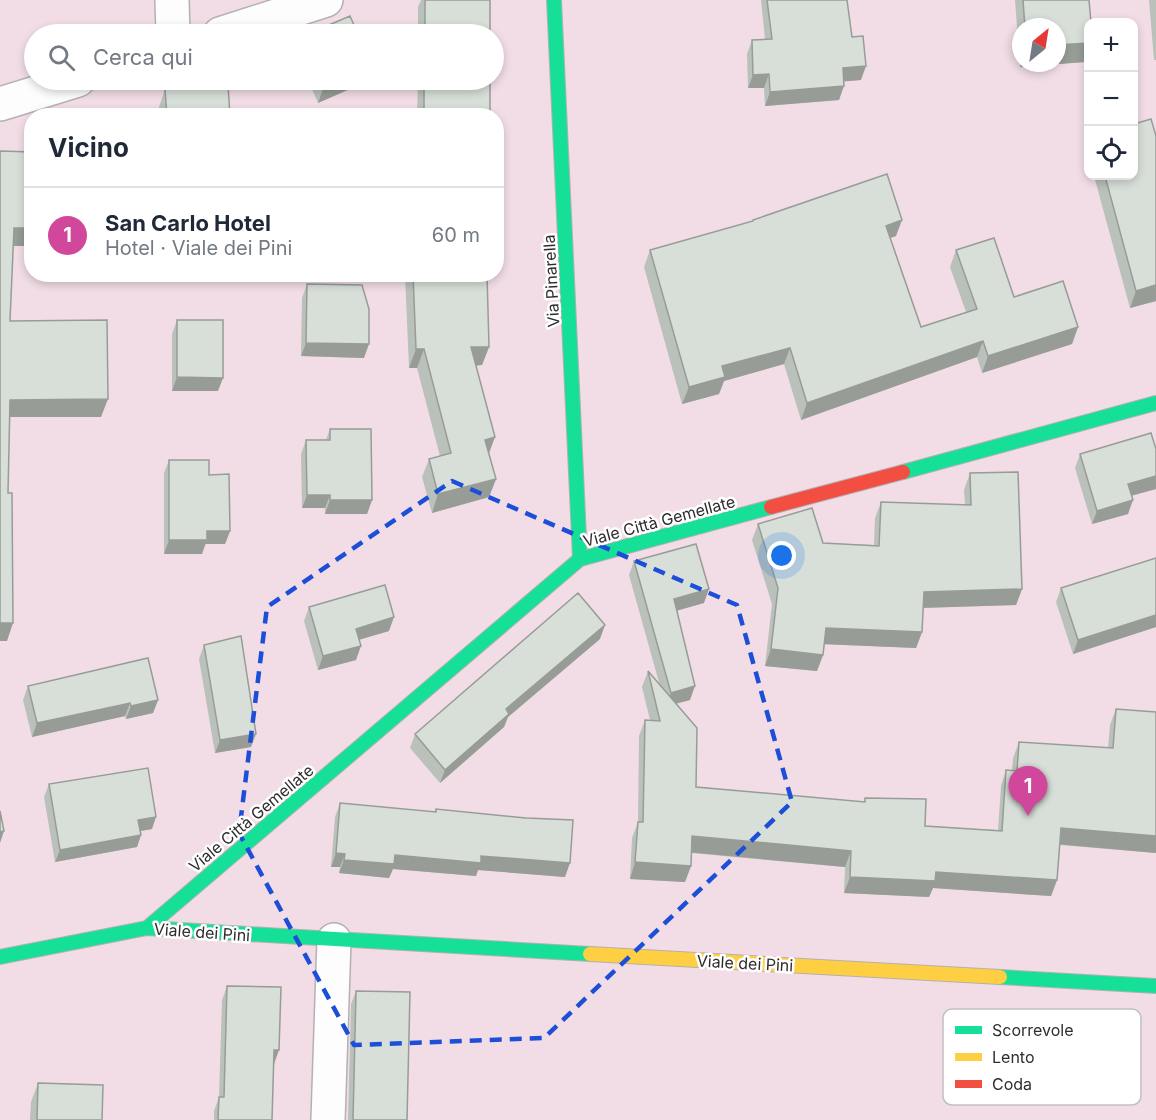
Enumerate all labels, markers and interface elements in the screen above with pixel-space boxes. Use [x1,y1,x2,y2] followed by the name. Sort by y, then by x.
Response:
[1012,18,1066,72] north arrow
[1084,18,1138,180] map controls
[1084,18,1138,72] button: +
[24,24,504,90] search box
[45,41,78,74] icon: search
[93,44,193,70] text: Cerca qui
[1084,72,1138,126] button: −
[1084,126,1138,180] button: locate
[48,132,129,163] text: Vicino
[105,210,271,236] text: San Carlo Hotel
[63,223,72,247] text: 1
[432,223,480,247] text: 60 m
[539,234,563,328] street label: Via Pinarella
[105,236,292,260] text: Hotel · Viale dei Pini
[581,491,737,551] street label: Viale Città Gemellate
[767,541,796,570] your location
[185,760,317,876] street label: Viale Città Gemellate
[1008,766,1048,816] pin: 1
[153,919,251,945] street label: Viale dei Pini
[696,950,794,976] street label: Viale dei Pini
[943,1009,1141,1105] legend
[992,1020,1074,1040] text: Scorrevole
[992,1047,1035,1067] text: Lento
[992,1074,1032,1094] text: Coda

